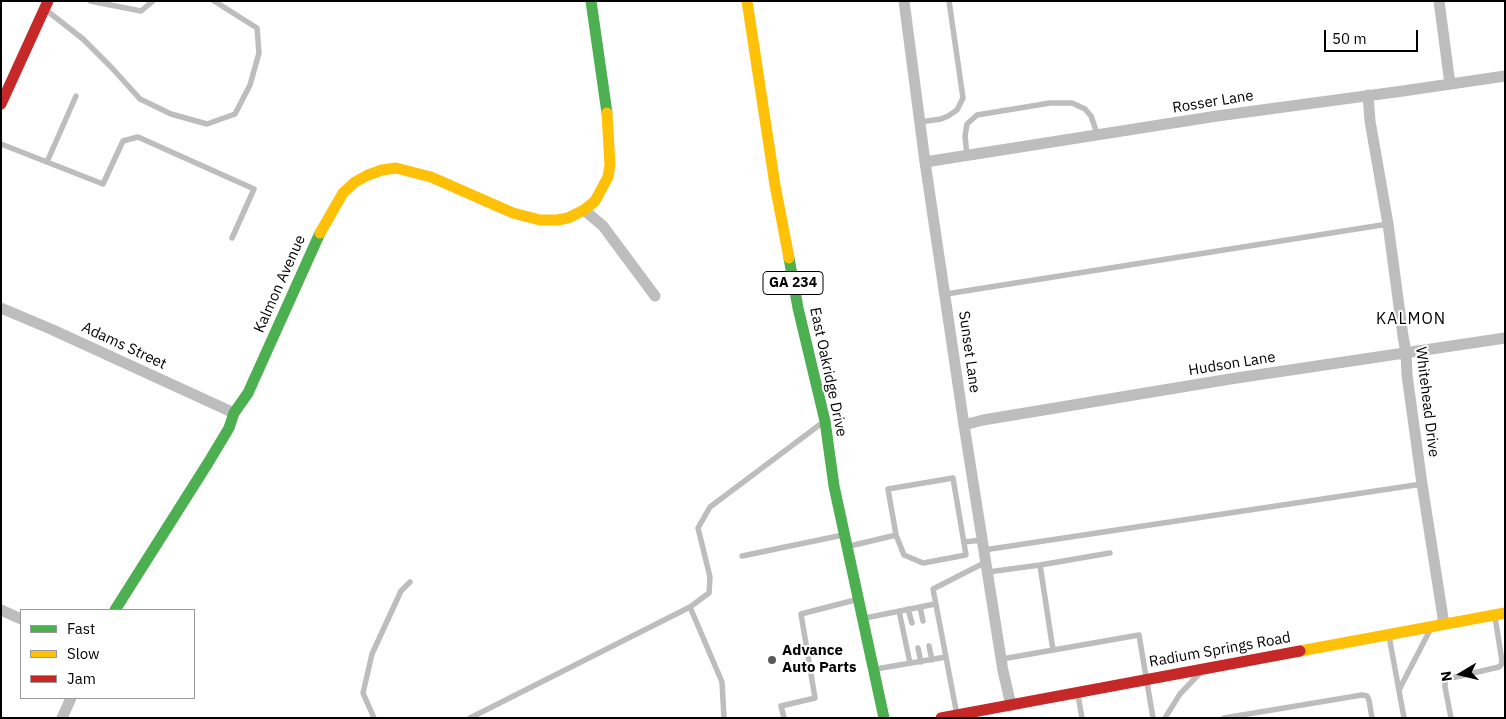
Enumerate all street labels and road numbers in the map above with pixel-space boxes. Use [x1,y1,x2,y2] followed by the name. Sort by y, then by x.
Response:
[1171,87,1255,117] street label: Rosser Lane
[250,232,310,336] street label: Kalmon Avenue
[763,272,823,294] road number: GA 234
[806,306,850,438] street label: East Oakridge Drive
[954,310,984,394] street label: Sunset Lane
[79,319,169,373] street label: Adams Street
[1411,346,1443,458] street label: Whitehead Drive
[1187,348,1277,380] street label: Hudson Lane
[1148,629,1292,671] street label: Radium Springs Road

